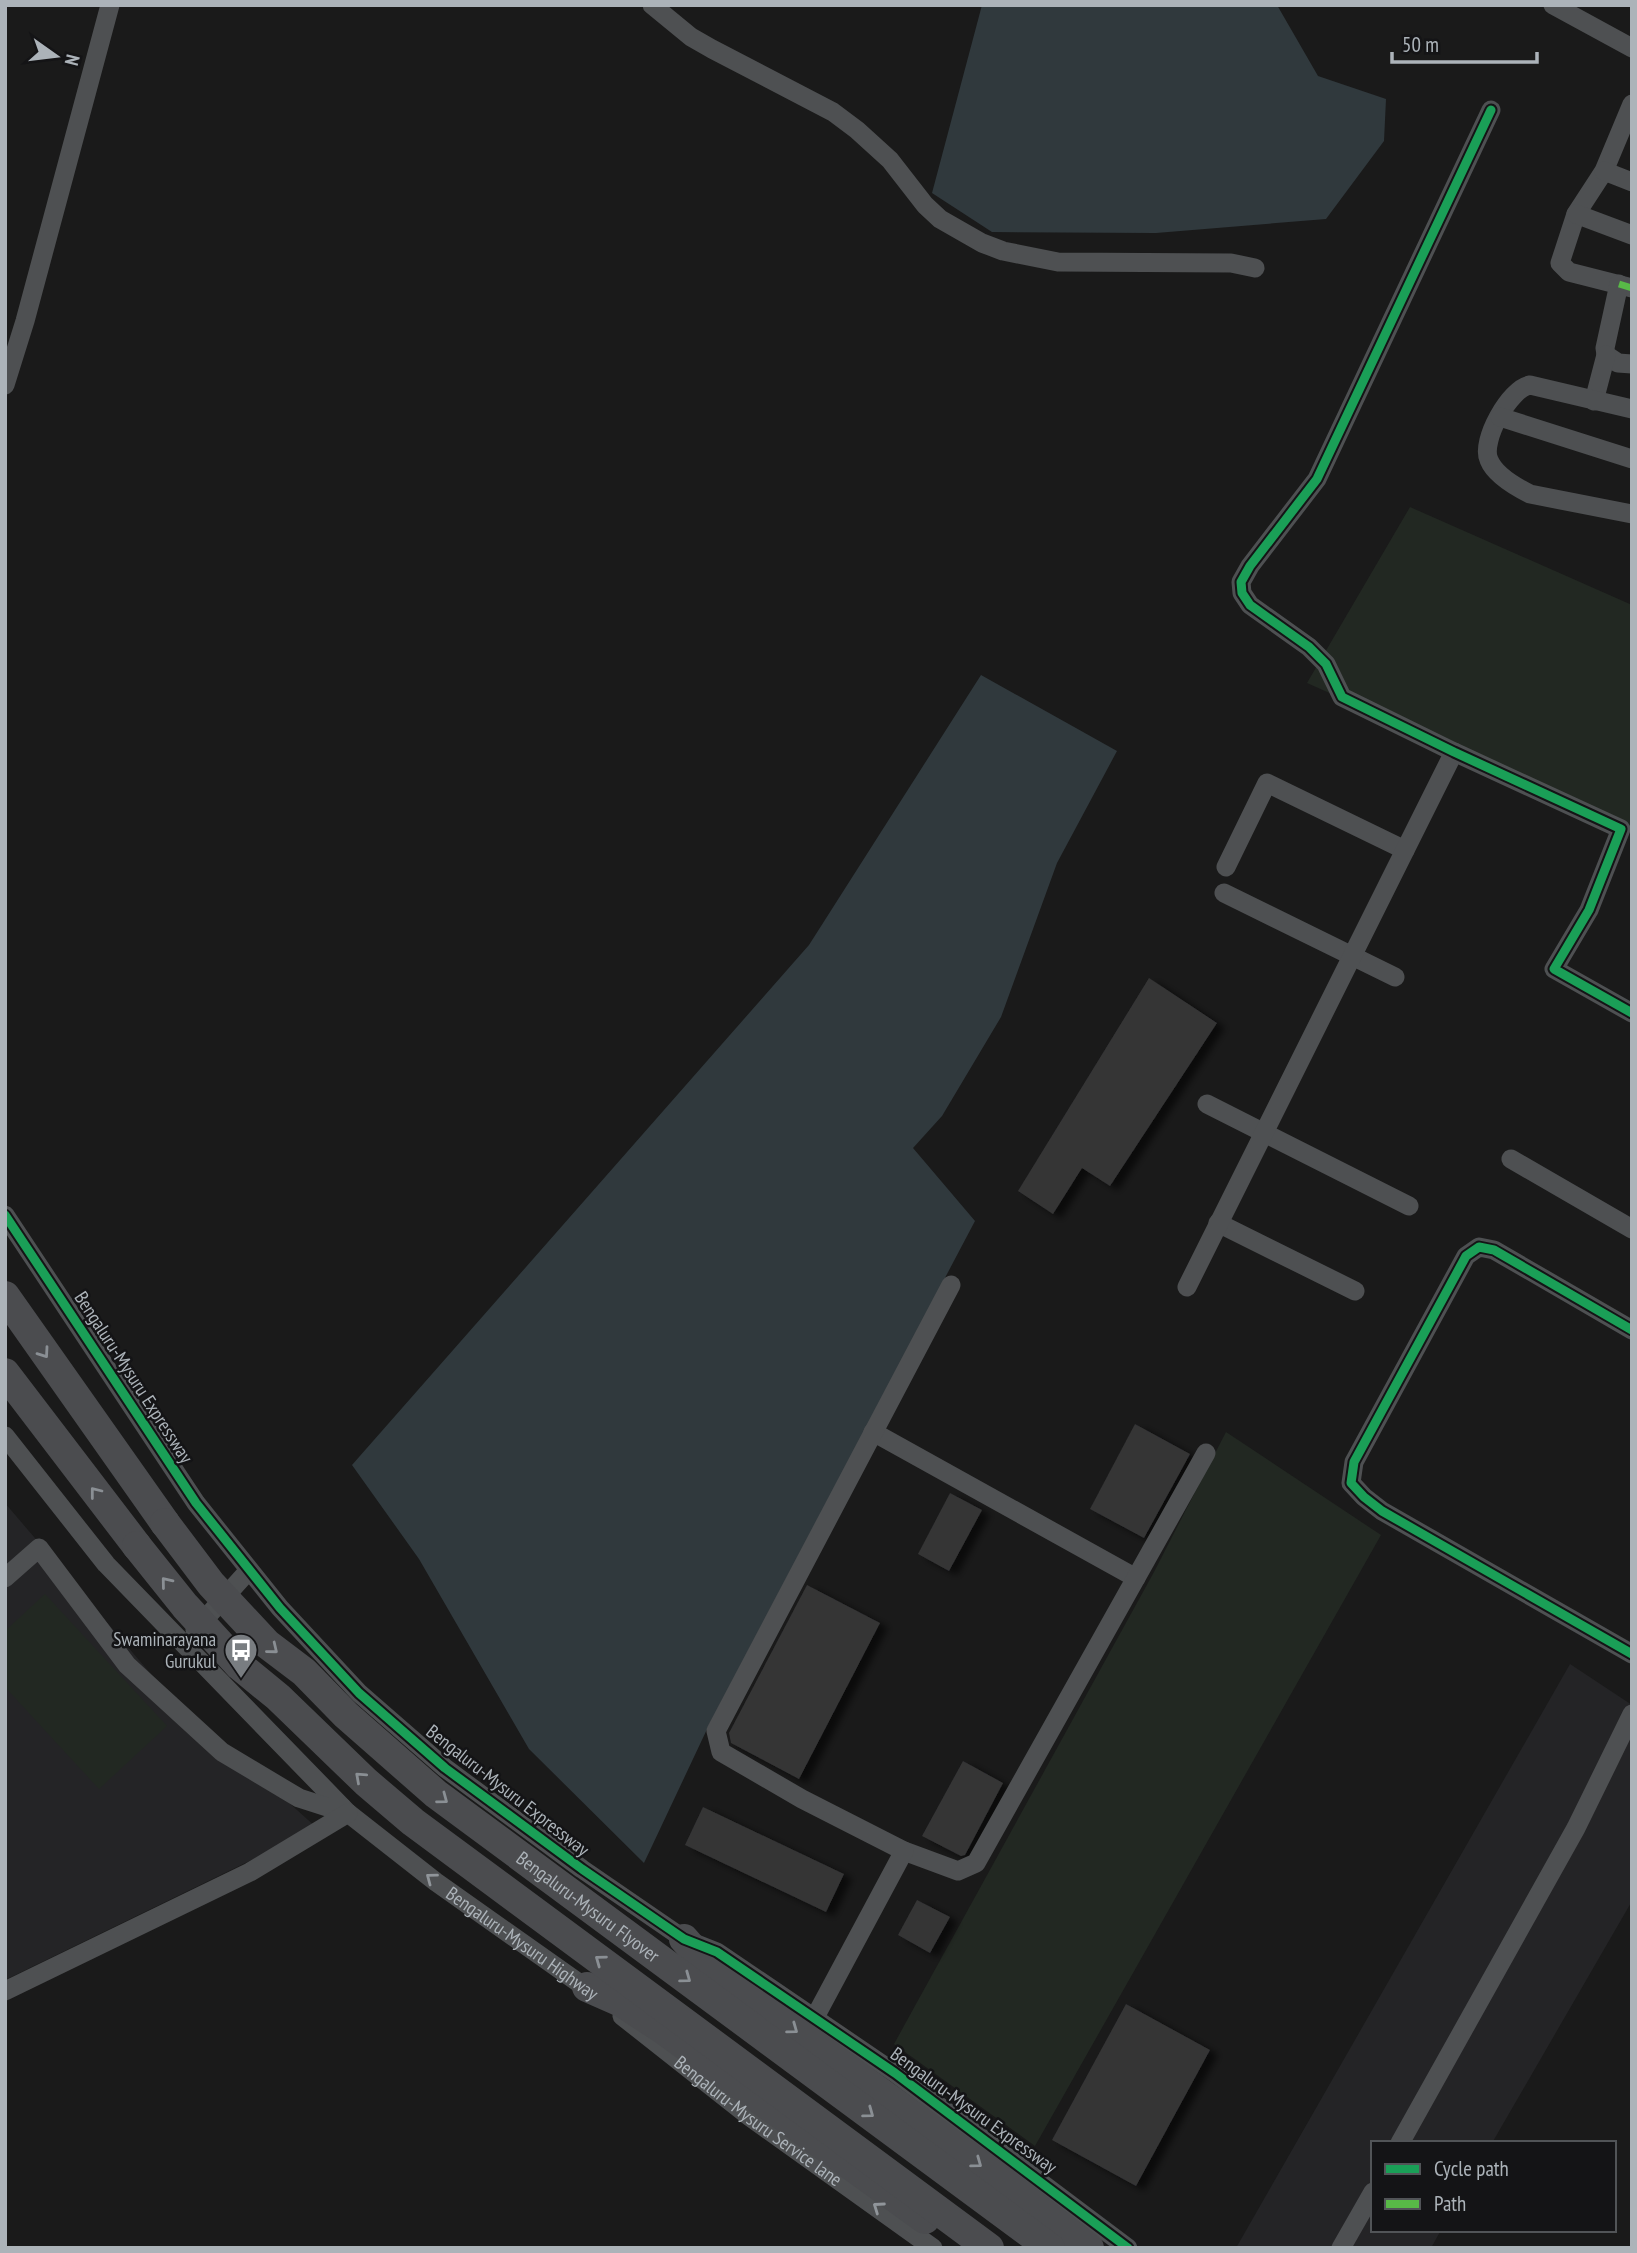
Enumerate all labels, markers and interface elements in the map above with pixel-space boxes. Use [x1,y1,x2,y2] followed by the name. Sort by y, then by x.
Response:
[21,21,91,91] north arrow
[1392,21,1537,65] scale bar
[1402,31,1439,58] text: 50 m
[60,52,85,68] text: N
[69,1287,199,1468] street label: Bengaluru-Mysuru Expressway
[36,1345,49,1358] one-way arrow
[91,1488,104,1500] one-way arrow
[161,1577,174,1589] one-way arrow
[113,1627,217,1673] place label: Swaminarayana Gurukul
[222,1631,260,1680] bus stop icon: Swaminarayana Gurukul
[266,1640,278,1653] one-way arrow
[422,1719,595,1862] street label: Bengaluru-Mysuru Expressway
[355,1773,368,1785] one-way arrow
[436,1791,448,1804] one-way arrow
[512,1846,665,1968] street label: Bengaluru-Mysuru Flyover
[426,1873,439,1886] one-way arrow
[442,1881,604,2006] street label: Bengaluru-Mysuru Highway
[595,1955,608,1968] one-way arrow
[678,1970,691,1982] one-way arrow
[785,2021,798,2033] one-way arrow
[886,2041,1063,2179] street label: Bengaluru-Mysuru Expressway
[670,2050,847,2191] street label: Bengaluru-Mysuru Service lane
[861,2105,874,2117] one-way arrow
[1371,2141,1616,2232] legend
[969,2155,982,2167] one-way arrow
[1434,2155,1509,2182] text: Cycle path
[1434,2190,1466,2217] text: Path
[873,2203,886,2215] one-way arrow

